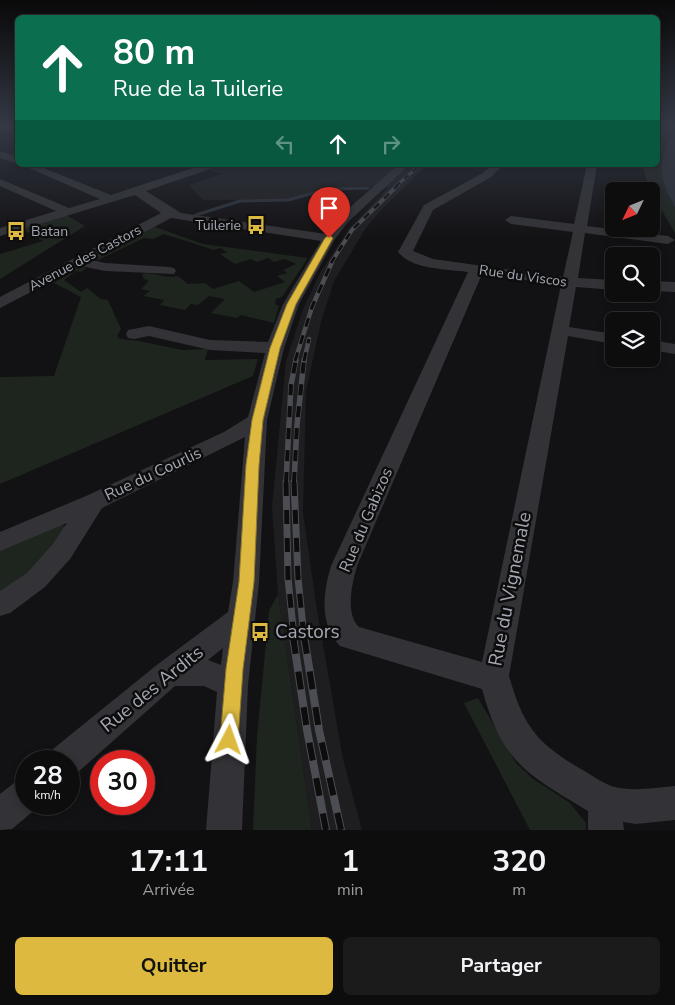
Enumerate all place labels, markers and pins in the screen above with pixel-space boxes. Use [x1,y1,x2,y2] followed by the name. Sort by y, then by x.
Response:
[308,187,350,238] pin
[245,214,267,236] bus stop icon: Tuilerie
[195,216,241,235] place label: Tuilerie
[5,220,27,242] bus stop icon: Batan
[31,222,68,241] place label: Batan
[275,619,340,645] place label: Castors
[249,621,271,643] bus stop icon: Castors

